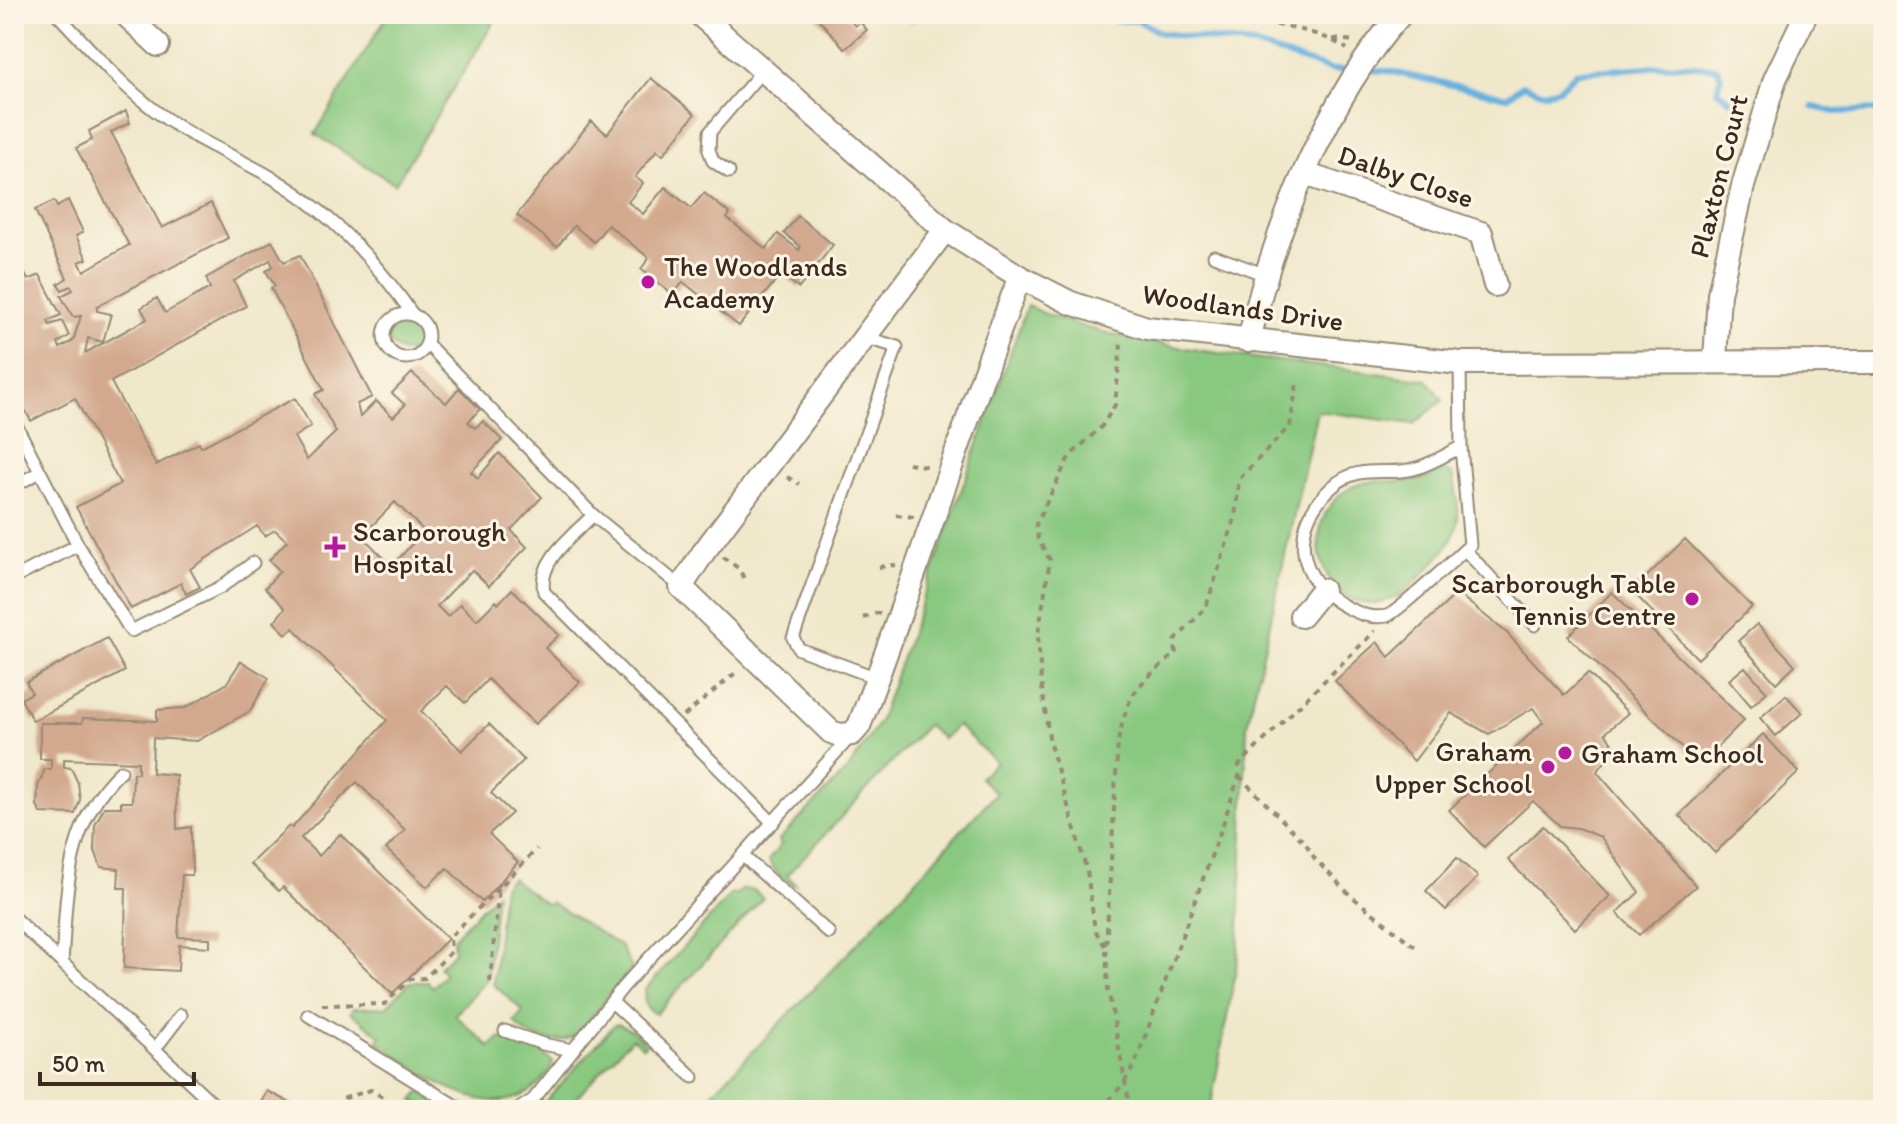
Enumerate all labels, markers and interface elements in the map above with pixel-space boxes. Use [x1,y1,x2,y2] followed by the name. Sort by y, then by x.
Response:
[1681,91,1755,261] street label: Plaxton Court
[1334,137,1478,215] street label: Dalby Close
[664,249,848,315] place label: The Woodlands Academy
[639,273,657,291] marker: The Woodlands Academy
[1140,276,1346,338] street label: Woodlands Drive
[353,514,506,580] place label: Scarborough Hospital
[324,536,346,558] marker: Scarborough Hospital
[1451,566,1676,632] place label: Scarborough Table Tennis Centre
[1683,590,1701,608] marker: Scarborough Table Tennis Centre
[1374,734,1532,800] place label: Graham Upper School
[1581,736,1764,770] place label: Graham School
[1556,744,1574,762] marker: Graham School
[1539,758,1557,776] marker: Graham Upper School
[40,1036,194,1086] scale bar
[52,1049,105,1078] text: 50 m

